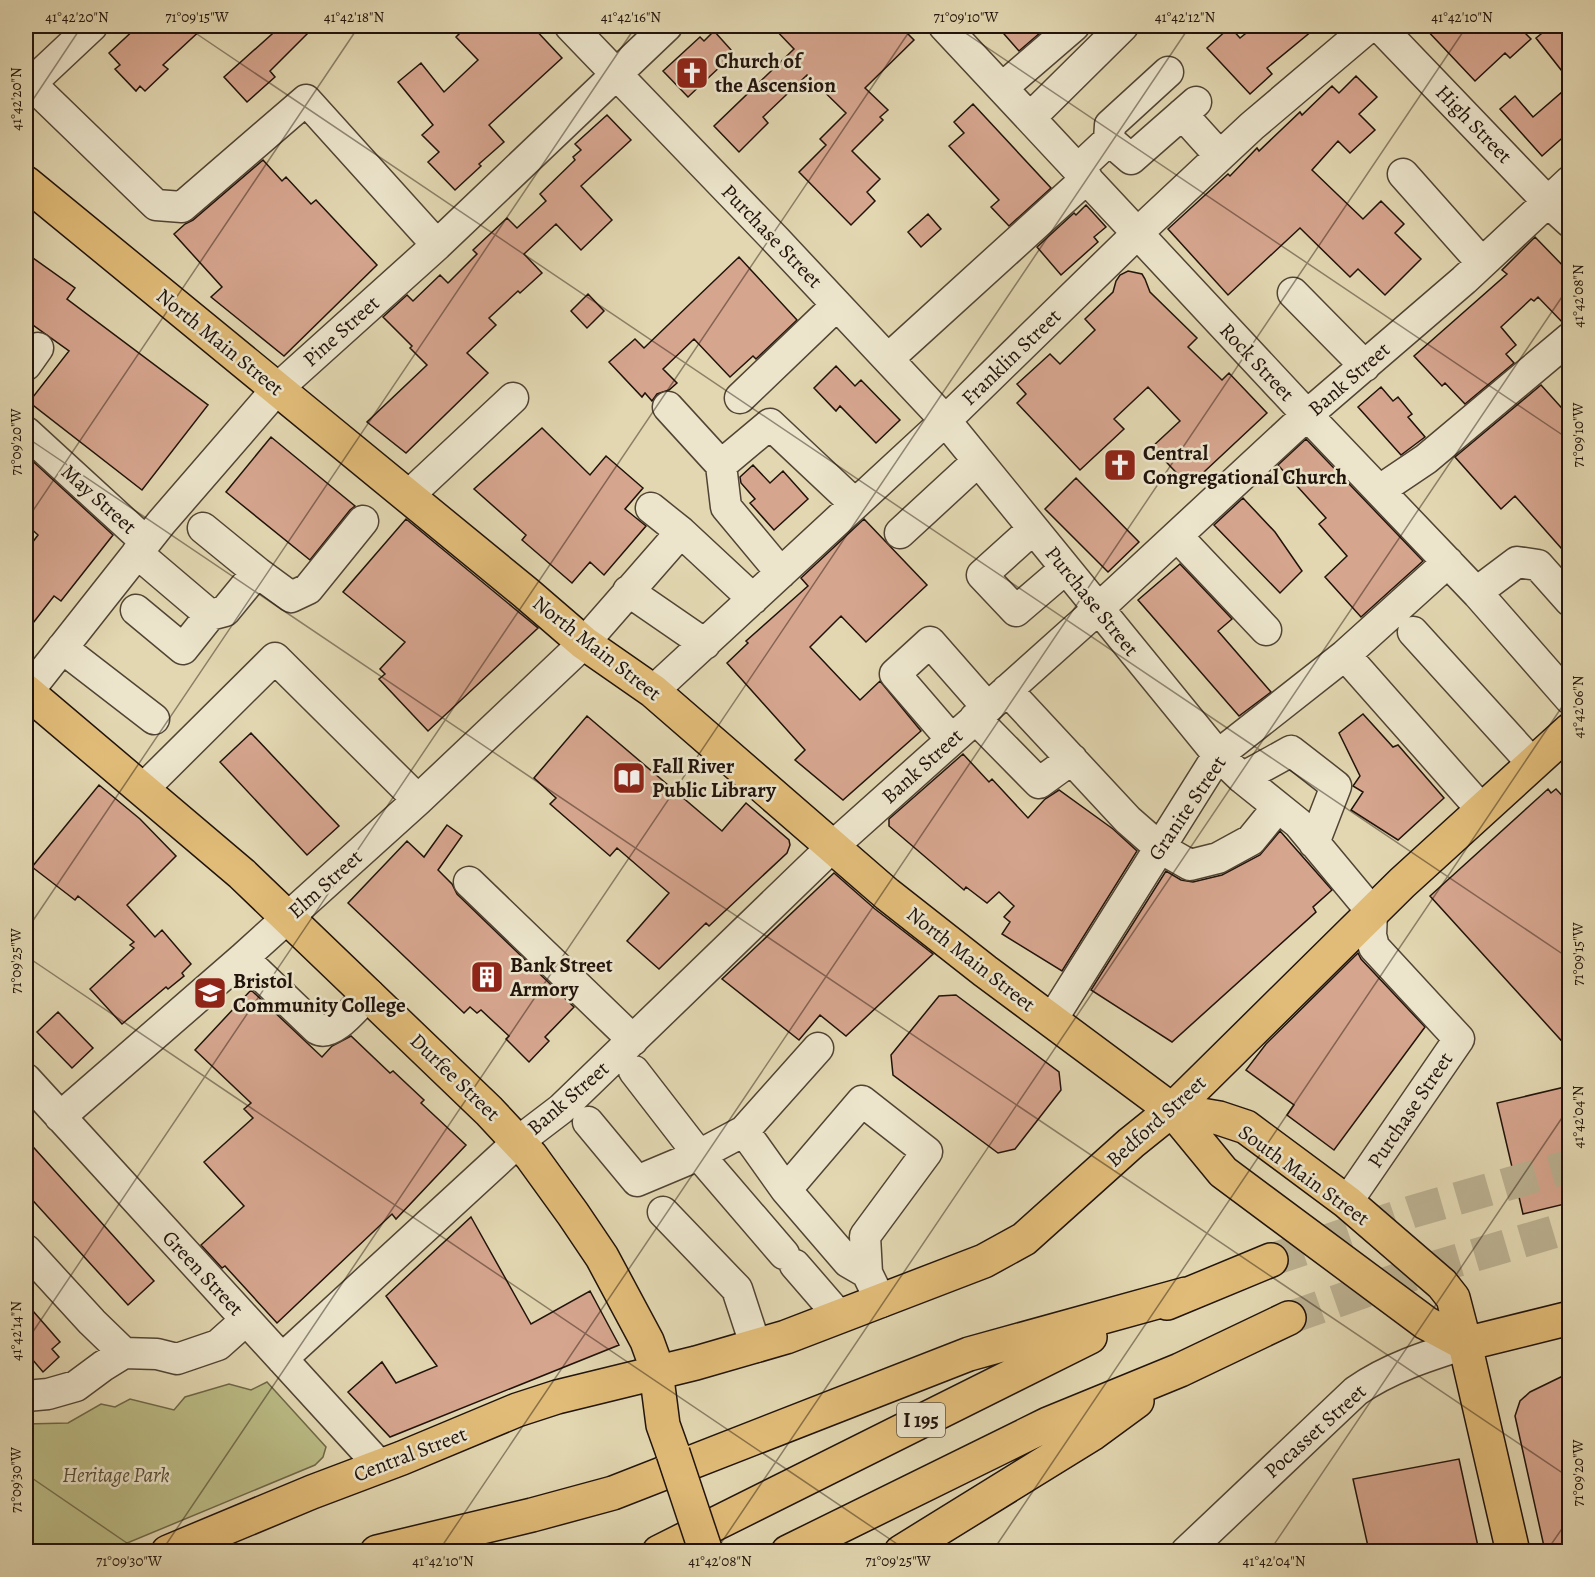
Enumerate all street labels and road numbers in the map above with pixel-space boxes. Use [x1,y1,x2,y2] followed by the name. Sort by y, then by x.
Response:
[1430,79,1519,169] street label: High Street
[715,178,829,294] street label: Purchase Street
[151,282,290,402] street label: North Main Street
[297,289,385,373] street label: Pine Street
[955,302,1067,412] street label: Franklin Street
[1213,317,1301,407] street label: Rock Street
[1302,336,1396,422] street label: Bank Street
[55,458,143,540] street label: May Street
[1039,540,1145,662] street label: Purchase Street
[527,589,667,707] street label: North Main Street
[875,722,969,810] street label: Bank Street
[1142,750,1232,866] street label: Granite Street
[282,843,368,925] street label: Elm Street
[901,900,1041,1018] street label: North Main Street
[404,1027,506,1127] street label: Durfee Street
[1361,1046,1459,1174] street label: Purchase Street
[521,1055,615,1141] street label: Bank Street
[1100,1069,1212,1173] street label: Bedford Street
[1233,1118,1375,1232] street label: South Main Street
[156,1224,250,1322] street label: Green Street
[1258,1378,1372,1484] street label: Pocasset Street
[897,1403,945,1437] road number: I 195
[349,1420,471,1488] street label: Central Street

